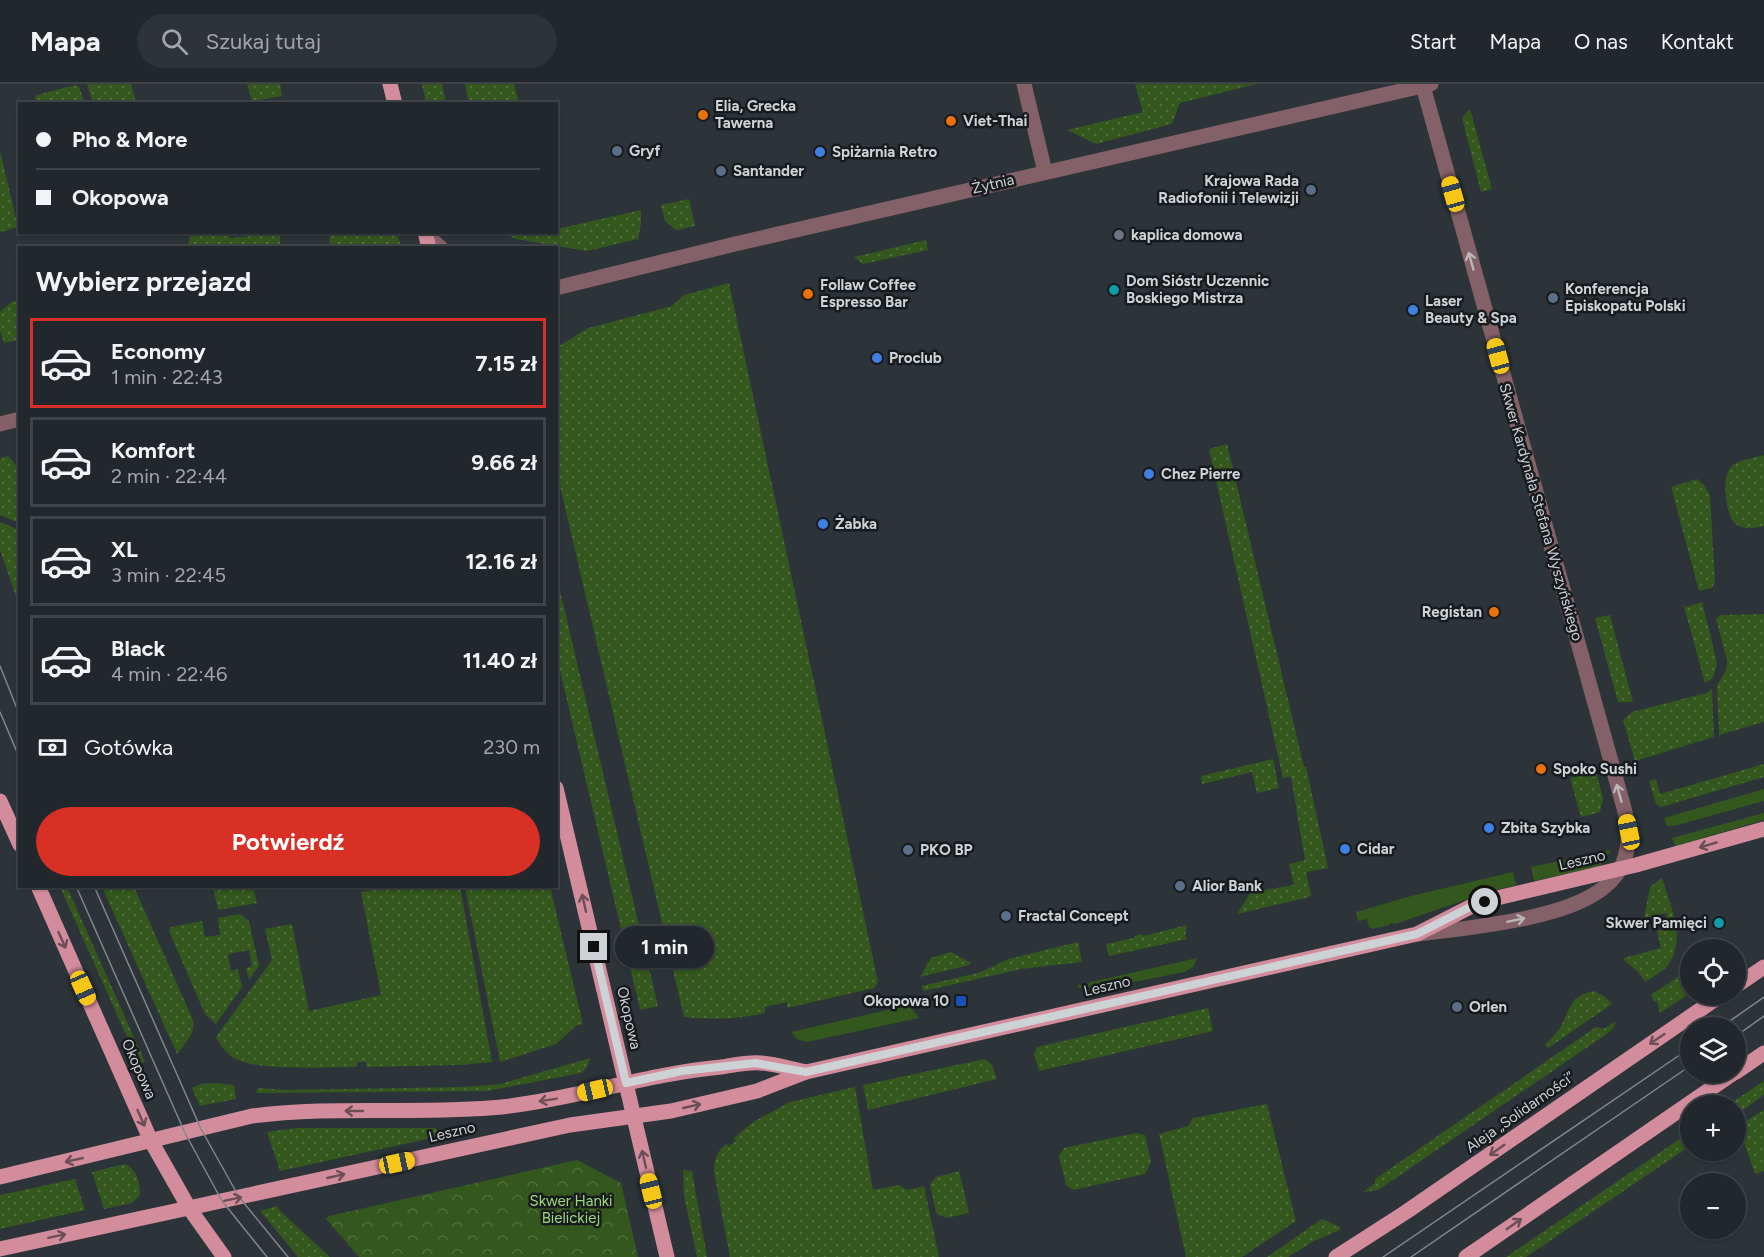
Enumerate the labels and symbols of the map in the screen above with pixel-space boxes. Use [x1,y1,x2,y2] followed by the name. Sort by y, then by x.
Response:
[715,97,796,132] place label: Elia, Grecka Tawerna
[696,108,710,122] marker: Elia, Grecka Tawerna
[963,112,1028,130] place label: Viet-Thai
[944,114,958,128] marker: Viet-Thai
[629,142,660,160] place label: Gryf
[832,143,938,161] place label: Spiżarnia Retro
[610,144,624,158] marker: Gryf
[813,145,827,159] marker: Spiżarnia Retro
[733,162,804,180] place label: Santander
[714,164,728,178] marker: Santander
[970,170,1016,198] street label: Żytnia
[1158,172,1299,207] place label: Krajowa Rada Radiofonii i Telewizji
[1439,174,1467,214] car
[1304,183,1318,197] marker: Krajowa Rada Radiofonii i Telewizji
[1131,226,1242,244] place label: kaplica domowa
[1112,228,1126,242] marker: kaplica domowa
[1465,252,1476,271] one-way arrow
[1126,272,1269,307] place label: Dom Sióstr Uczennic Boskiego Mistrza
[820,276,917,311] place label: Follaw Coffee Espresso Bar
[1565,280,1686,315] place label: Konferencja Episkopatu Polski
[1107,283,1121,297] marker: Dom Sióstr Uczennic Boskiego Mistrza
[801,287,815,301] marker: Follaw Coffee Espresso Bar
[1546,291,1560,305] marker: Konferencja Episkopatu Polski
[1425,292,1517,327] place label: Laser Beauty & Spa
[1406,303,1420,317] marker: Laser Beauty & Spa
[1485,336,1511,376] car
[889,349,942,367] place label: Proclub
[870,351,884,365] marker: Proclub
[1496,381,1587,643] street label: Skwer Kardynała Stefana Wyszyńskiego
[1161,465,1241,483] place label: Chez Pierre
[1142,467,1156,481] marker: Chez Pierre
[835,514,877,533] place label: Żabka
[816,517,830,531] marker: Żabka
[1422,603,1482,621] place label: Registan
[1487,605,1501,619] marker: Registan
[1553,760,1637,778] place label: Spoko Sushi
[1534,762,1548,776] marker: Spoko Sushi
[1613,784,1625,803] one-way arrow
[1616,813,1642,851] car
[1501,819,1590,837] place label: Zbita Szybka
[1482,821,1496,835] marker: Zbita Szybka
[1357,840,1395,858] place label: Cidar
[1699,840,1718,851] one-way arrow
[920,841,973,859] place label: PKO BP
[1338,842,1352,856] marker: Cidar
[901,843,915,857] marker: PKO BP
[1557,846,1607,874] street label: Leszno
[1192,877,1262,895] place label: Alior Bank
[1173,879,1187,893] marker: Alior Bank
[1471,888,1498,915] route start
[577,894,589,913] one-way arrow
[1018,907,1129,925] place label: Fractal Concept
[999,909,1013,923] marker: Fractal Concept
[1506,914,1525,926] one-way arrow
[1606,914,1707,932] place label: Skwer Pamięci
[1712,916,1726,930] marker: Skwer Pamięci
[615,926,714,968] callout: 1 min
[57,930,68,949] one-way arrow
[580,933,607,960] route end
[67,968,99,1008] car
[1082,972,1132,1000] street label: Leszno
[613,985,645,1051] street label: Okopowa
[863,992,949,1010] place label: Okopowa 10
[954,994,968,1008] marker: Okopowa 10
[1469,998,1507,1016] place label: Orlen
[1450,1000,1464,1014] marker: Orlen
[1650,1033,1666,1045] one-way arrow
[118,1036,160,1102] street label: Okopowa
[1462,1068,1578,1156] street label: Aleja „Solidarności”
[575,1077,615,1103] car
[539,1094,559,1105] one-way arrow
[681,1100,701,1111] one-way arrow
[345,1105,365,1117] one-way arrow
[136,1109,147,1127] one-way arrow
[427,1118,477,1146] street label: Leszno
[1489,1144,1505,1156] one-way arrow
[378,1150,416,1176] car
[638,1150,649,1169] one-way arrow
[65,1154,84,1166] one-way arrow
[326,1170,345,1182] one-way arrow
[638,1171,664,1211] car
[224,1192,243,1204] one-way arrow
[529,1192,613,1227] park label: Skwer Hanki Bielickiej
[1505,1218,1521,1230] one-way arrow
[47,1230,66,1241] one-way arrow

